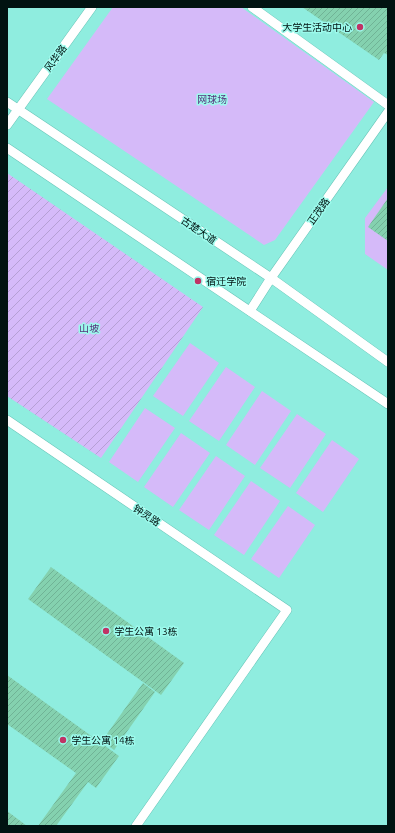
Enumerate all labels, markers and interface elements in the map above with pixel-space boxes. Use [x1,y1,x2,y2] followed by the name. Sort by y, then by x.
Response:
[282,22,352,33] place label: 大学生活动中心
[355,22,365,32] marker: 大学生活动中心
[42,43,69,74] street label: 风华路
[197,94,227,105] park label: 网球场
[305,196,332,227] street label: 正茂路
[179,215,218,246] street label: 古楚大道
[193,276,203,286] marker: 宿迁学院
[206,276,246,287] place label: 宿迁学院
[79,323,99,334] park label: 山坡
[131,502,162,528] street label: 钟灵路
[101,626,111,636] marker: 学生公寓 13栋
[114,626,178,637] place label: 学生公寓 13栋
[58,735,68,745] marker: 学生公寓 14栋
[71,735,135,746] place label: 学生公寓 14栋

